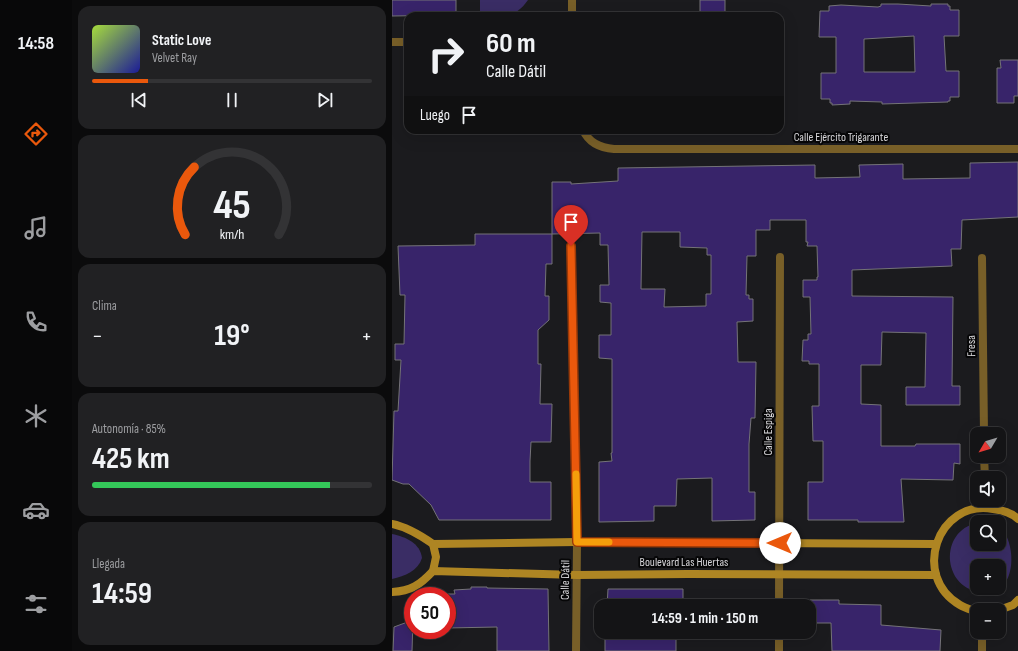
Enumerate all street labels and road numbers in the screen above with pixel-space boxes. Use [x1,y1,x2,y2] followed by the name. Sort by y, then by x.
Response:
[794,130,888,145] street label: Calle Ejército Trigarante
[964,335,979,357] street label: Fresa
[761,408,776,456] street label: Calle Espiga
[640,555,728,570] street label: Boulevard Las Huertas
[558,560,573,600] street label: Calle Dátil

